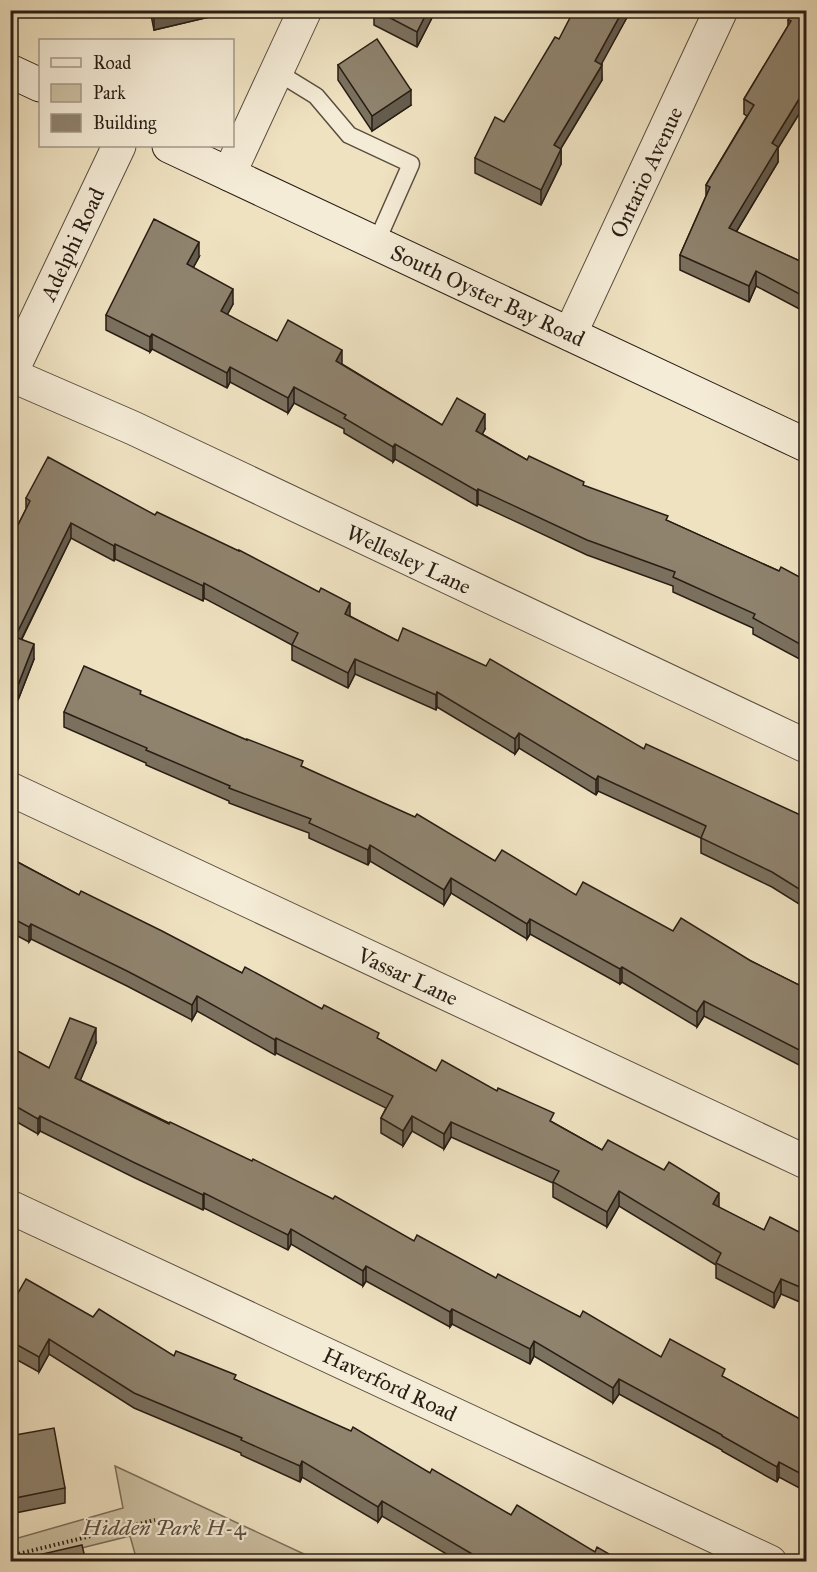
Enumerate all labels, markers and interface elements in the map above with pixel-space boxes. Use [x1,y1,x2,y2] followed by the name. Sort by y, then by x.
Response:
[39,39,234,147] legend
[93,52,131,74] text: Road
[93,82,126,104] text: Park
[604,102,689,242] street label: Ontario Avenue
[93,112,157,135] text: Building
[34,183,110,306] street label: Adelphi Road
[387,239,589,352] street label: South Oyster Bay Road
[342,519,476,600] street label: Wellesley Lane
[352,941,462,1011] street label: Vassar Lane
[318,1342,461,1427] street label: Haverford Road
[81,1514,247,1541] park label: Hidden Park H-4

